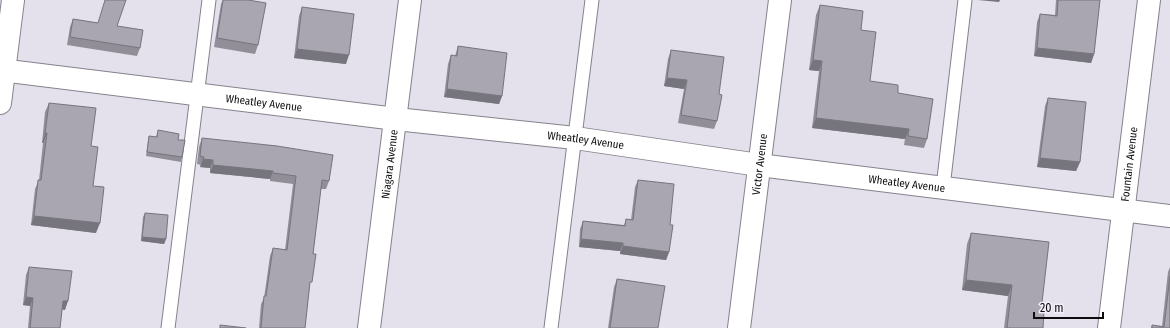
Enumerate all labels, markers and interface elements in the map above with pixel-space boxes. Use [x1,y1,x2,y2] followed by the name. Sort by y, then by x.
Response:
[225,91,303,114] street label: Wheatley Avenue
[1118,126,1140,202] street label: Fountain Avenue
[379,129,400,200] street label: Niagara Avenue
[547,129,625,152] street label: Wheatley Avenue
[749,133,770,196] street label: Victor Avenue
[868,172,946,195] street label: Wheatley Avenue
[1034,294,1103,320] scale bar
[1040,301,1064,315] text: 20 m

